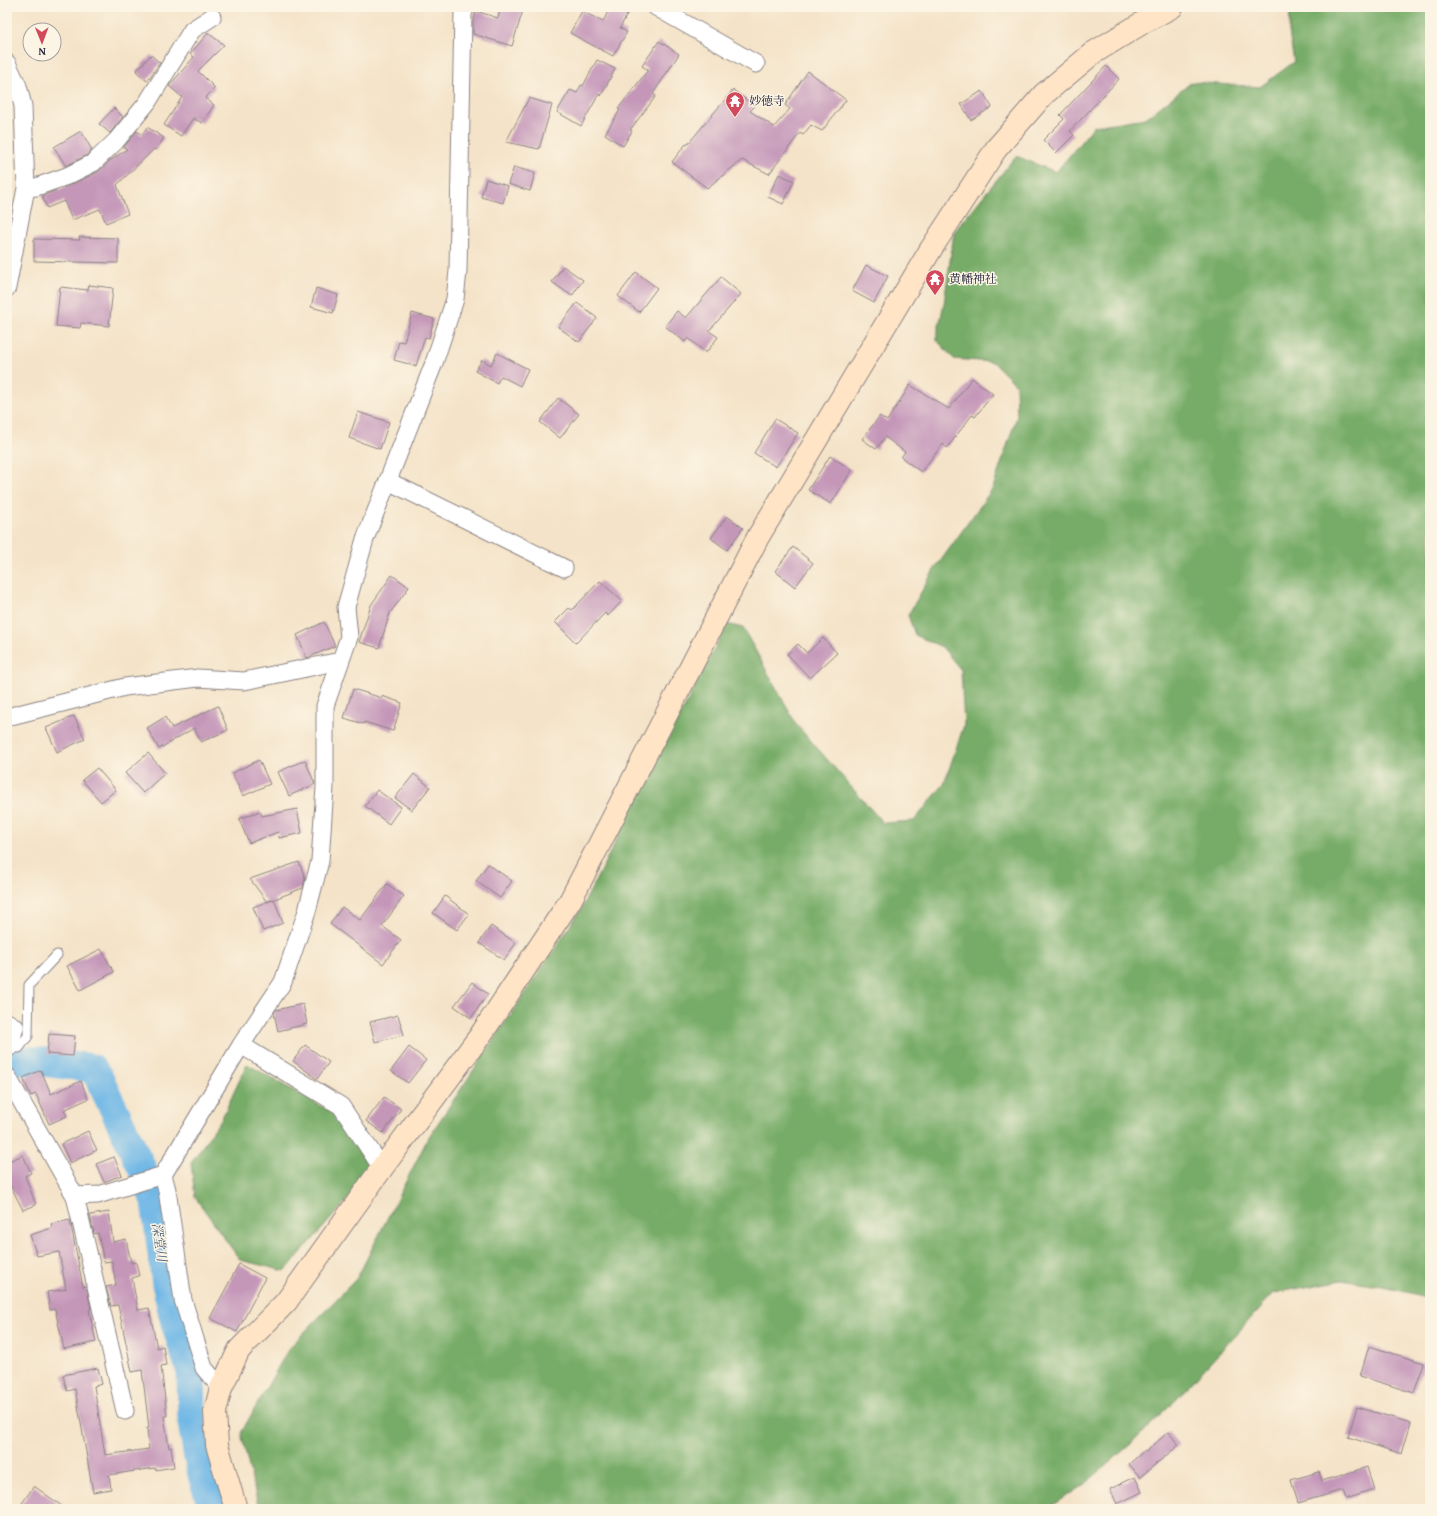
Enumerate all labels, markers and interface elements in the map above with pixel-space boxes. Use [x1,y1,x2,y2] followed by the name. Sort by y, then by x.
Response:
[22,22,62,62] north arrow
[38,44,46,60] text: N
[724,90,746,118] temple icon: 妙徳寺
[749,92,785,109] place label: 妙徳寺
[924,268,946,296] temple icon: 黄幡神社
[949,270,997,287] place label: 黄幡神社
[147,1221,172,1265] water label: 深堂川

